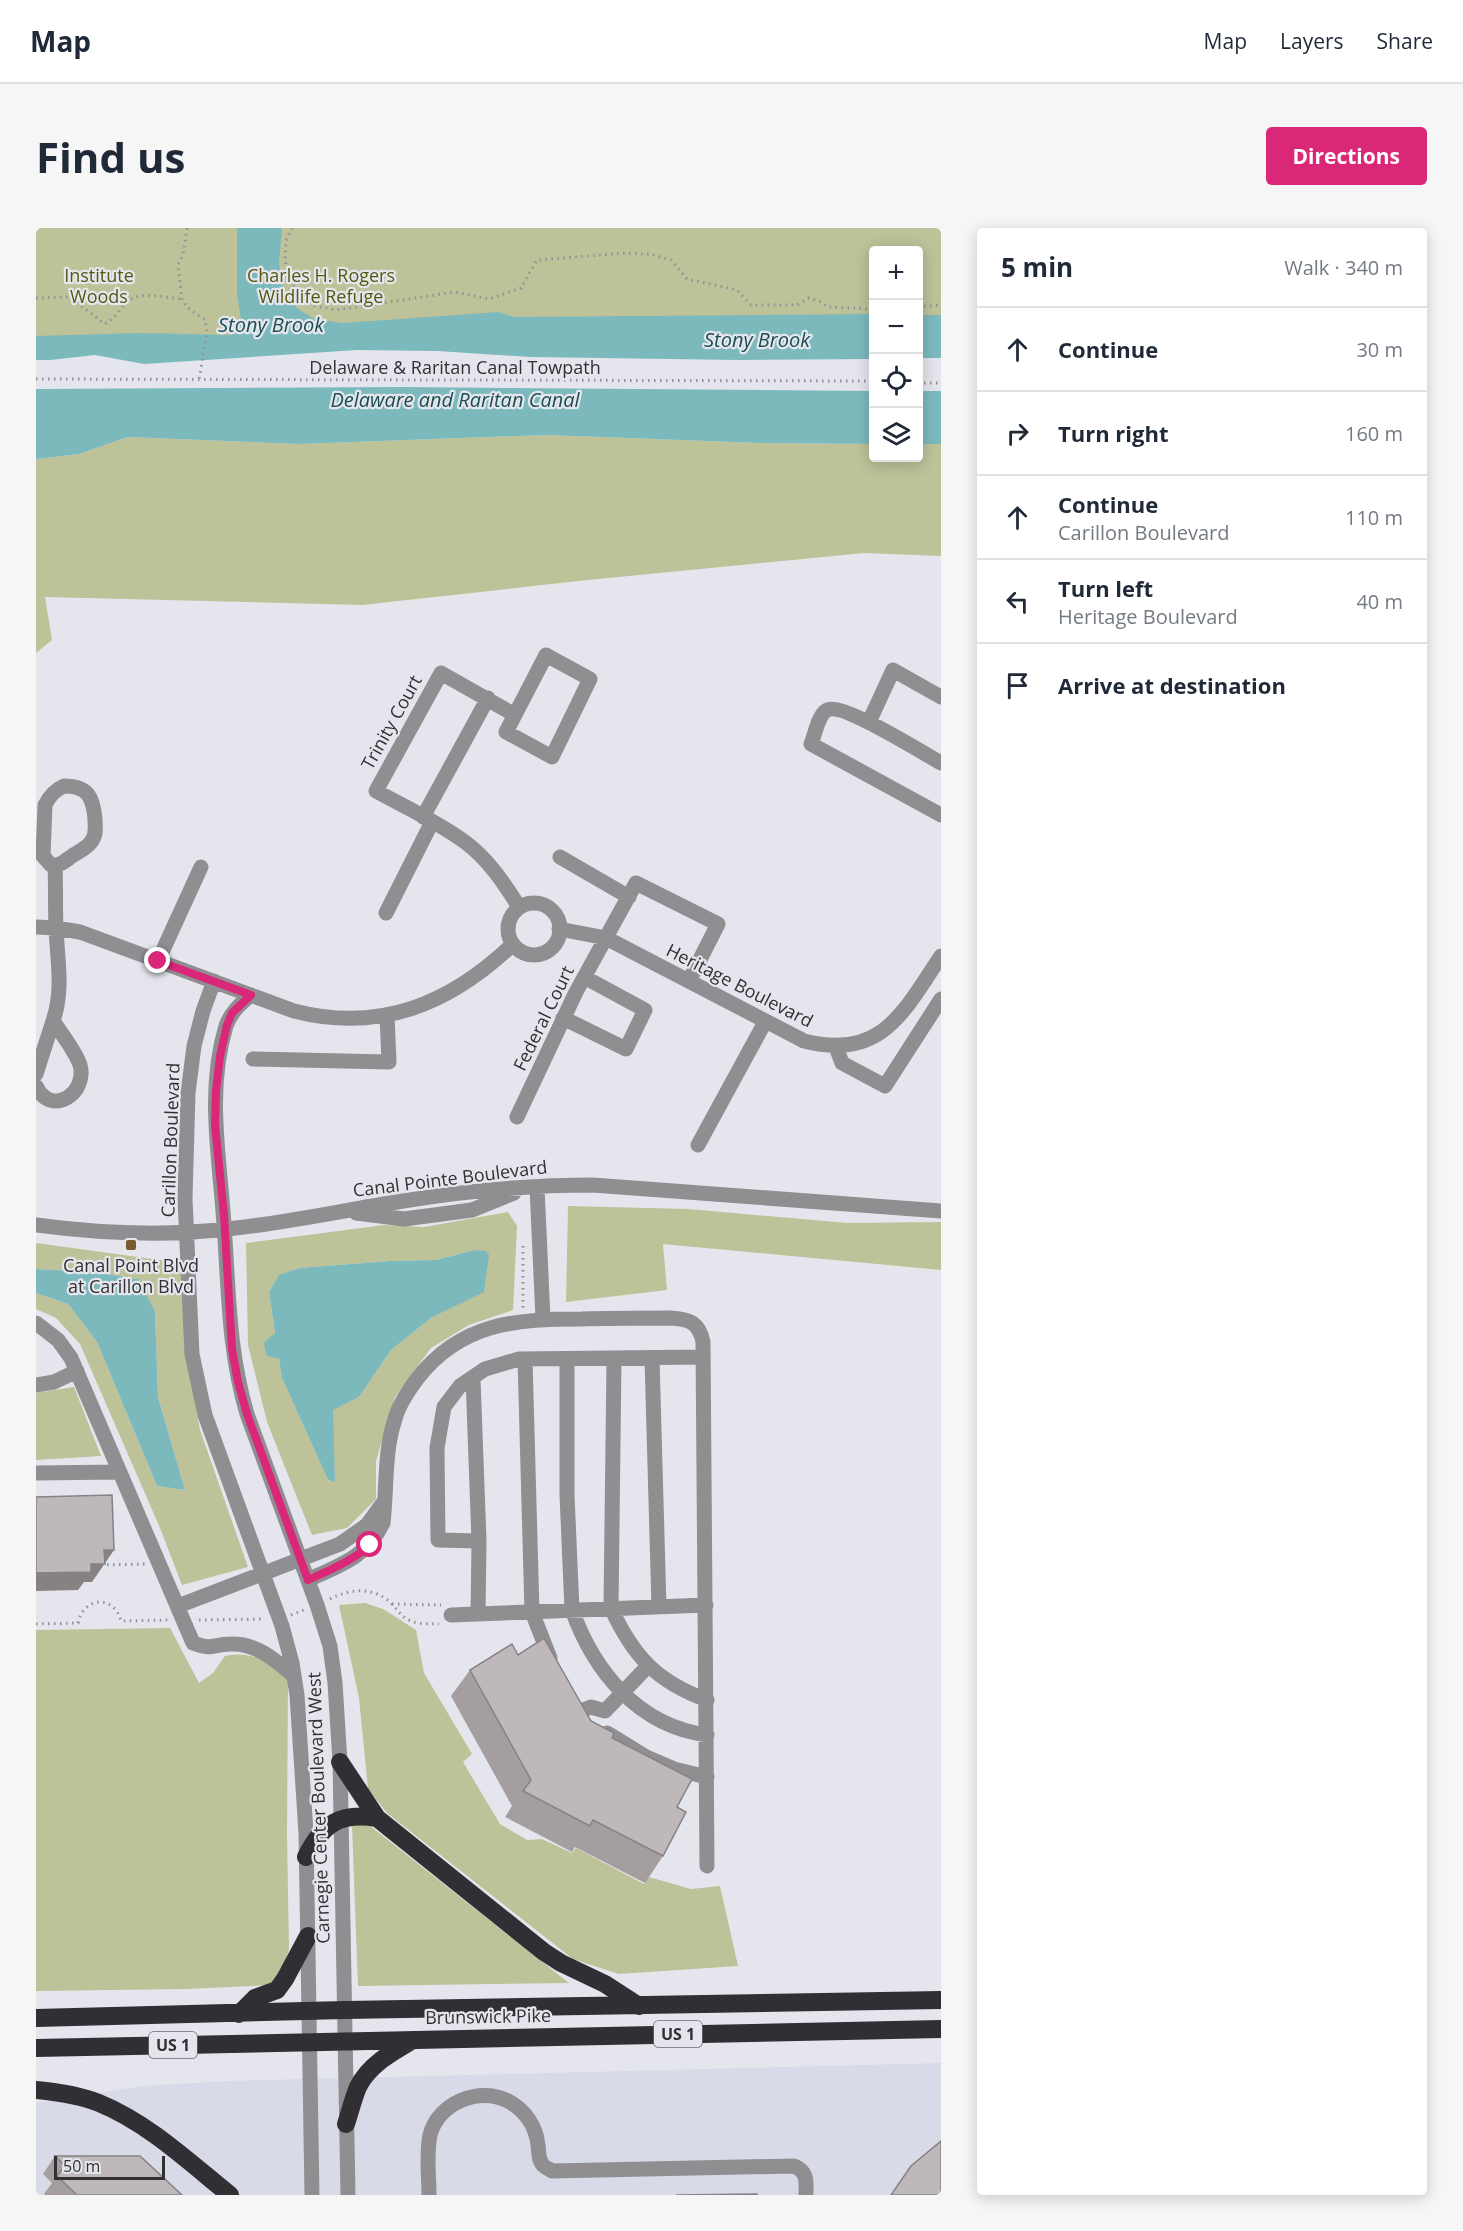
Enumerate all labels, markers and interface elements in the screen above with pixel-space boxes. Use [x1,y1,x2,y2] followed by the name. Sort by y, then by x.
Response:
[30,22,91,60] text: Map
[1204,27,1247,55] text: Map
[1280,27,1344,55] text: Layers
[1377,27,1433,55] text: Share
[1266,127,1427,185] button: Directions
[36,128,185,185] text: Find us
[869,246,923,462] map controls
[869,246,923,300] button: +
[1001,249,1073,285] text: 5 min
[1284,254,1403,281] text: Walk · 340 m
[64,263,134,308] park label: Institute Woods
[247,263,395,308] park label: Charles H. Rogers Wildlife Refuge
[869,300,923,354] button: −
[218,311,325,338] water label: Stony Brook
[704,326,811,353] water label: Stony Brook
[1001,333,1034,366] icon: ahead
[1058,334,1158,364] text: Continue
[1356,336,1403,363] text: 30 m
[869,354,923,408] button: locate
[309,355,601,379] street label: Delaware & Raritan Canal Towpath
[330,386,581,413] water label: Delaware and Raritan Canal
[869,408,923,462] button: layers
[1001,417,1034,450] icon: right
[1058,418,1169,448] text: Turn right
[1345,420,1403,447] text: 160 m
[1058,489,1158,519] text: Continue
[1001,501,1034,534] icon: ahead
[1345,504,1403,531] text: 110 m
[1058,519,1230,546] text: Carillon Boulevard
[1058,573,1153,603] text: Turn left
[1001,585,1034,618] icon: left
[1356,588,1403,615] text: 40 m
[1058,603,1238,630] text: Heritage Boulevard
[1001,669,1034,702] icon: arrive
[355,670,427,774] street label: Trinity Court
[1058,670,1286,700] text: Arrive at destination
[662,938,818,1032] street label: Heritage Boulevard
[144,947,170,973] route end
[507,961,579,1075] street label: Federal Court
[155,1062,185,1218] street label: Carillon Boulevard
[351,1154,549,1202] street label: Canal Pointe Boulevard
[124,1238,138,1252] marker: Canal Point Blvd at Carillon Blvd
[63,1253,199,1298] place label: Canal Point Blvd at Carillon Blvd
[356,1531,382,1557] route start
[301,1672,335,1944] street label: Carnegie Center Boulevard West
[425,2003,551,2029] street label: Brunswick Pike
[654,2021,702,2047] road number: US 1
[149,2032,197,2058] road number: US 1
[54,2153,165,2180] scale bar
[63,2155,100,2177] text: 50 m

